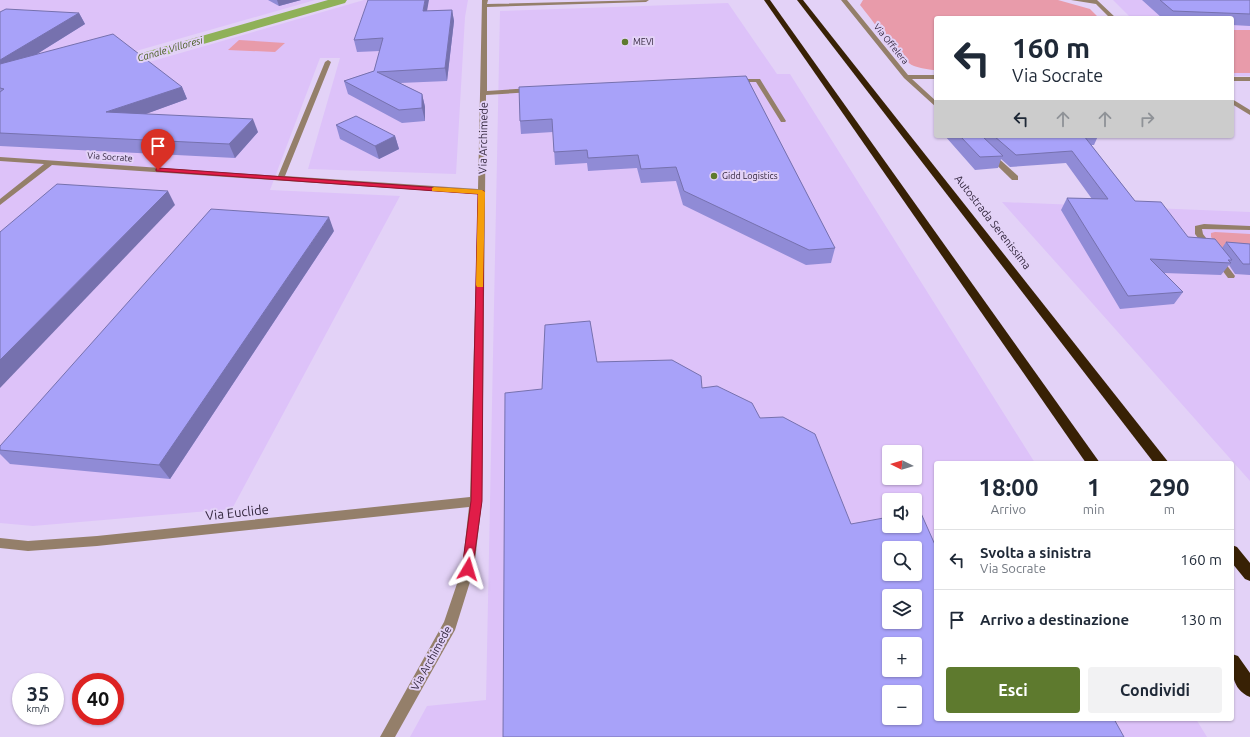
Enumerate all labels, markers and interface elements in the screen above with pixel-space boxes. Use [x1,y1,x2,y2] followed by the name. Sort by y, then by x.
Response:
[872,22,910,66] street label: Via Offelera
[946,32,998,84] icon: left
[1012,32,1090,63] text: 160 m
[136,34,204,64] water label: Canale Villoresi
[620,37,630,47] marker: MEVI
[633,37,654,47] place label: MEVI
[1012,65,1103,85] text: Via Socrate
[476,102,490,174] street label: Via Archimede
[1010,108,1032,130] icon: left
[1052,108,1074,130] icon: ahead
[1094,108,1116,130] icon: ahead
[1136,108,1158,130] icon: right
[141,129,175,170] pin
[147,135,169,157] icon: arrive
[87,150,133,164] street label: Via Socrate
[709,171,719,181] marker: Gidd Logistics
[722,171,778,181] place label: Gidd Logistics
[953,173,1033,271] street label: Autostrada Serenissima
[882,445,922,485] north arrow
[882,445,922,725] map controls
[978,474,1038,501] text: 18:00
[1087,474,1100,501] text: 1
[1149,474,1190,501] text: 290
[882,493,922,533] button: sound
[205,502,269,522] street label: Via Euclide
[991,502,1026,516] text: Arrivo
[1083,502,1105,516] text: min
[1164,502,1175,516] text: m
[882,541,922,581] button: search
[980,544,1091,561] text: Svolta a sinistra
[447,548,489,590] position arrow
[946,549,968,571] icon: left
[1180,551,1222,568] text: 160 m
[980,561,1046,575] text: Via Socrate
[882,589,922,629] button: layers
[946,609,968,631] icon: arrive
[980,611,1129,628] text: Arrivo a destinazione
[1180,611,1222,628] text: 130 m
[408,624,454,692] street label: Via Archimede
[882,637,922,677] button: +
[946,667,1080,713] button: Esci
[1088,667,1222,713] button: Condividi
[72,673,124,725] speed limit sign: 40
[27,682,49,705] text: 35
[882,685,922,725] button: −
[26,703,50,714] text: km/h

